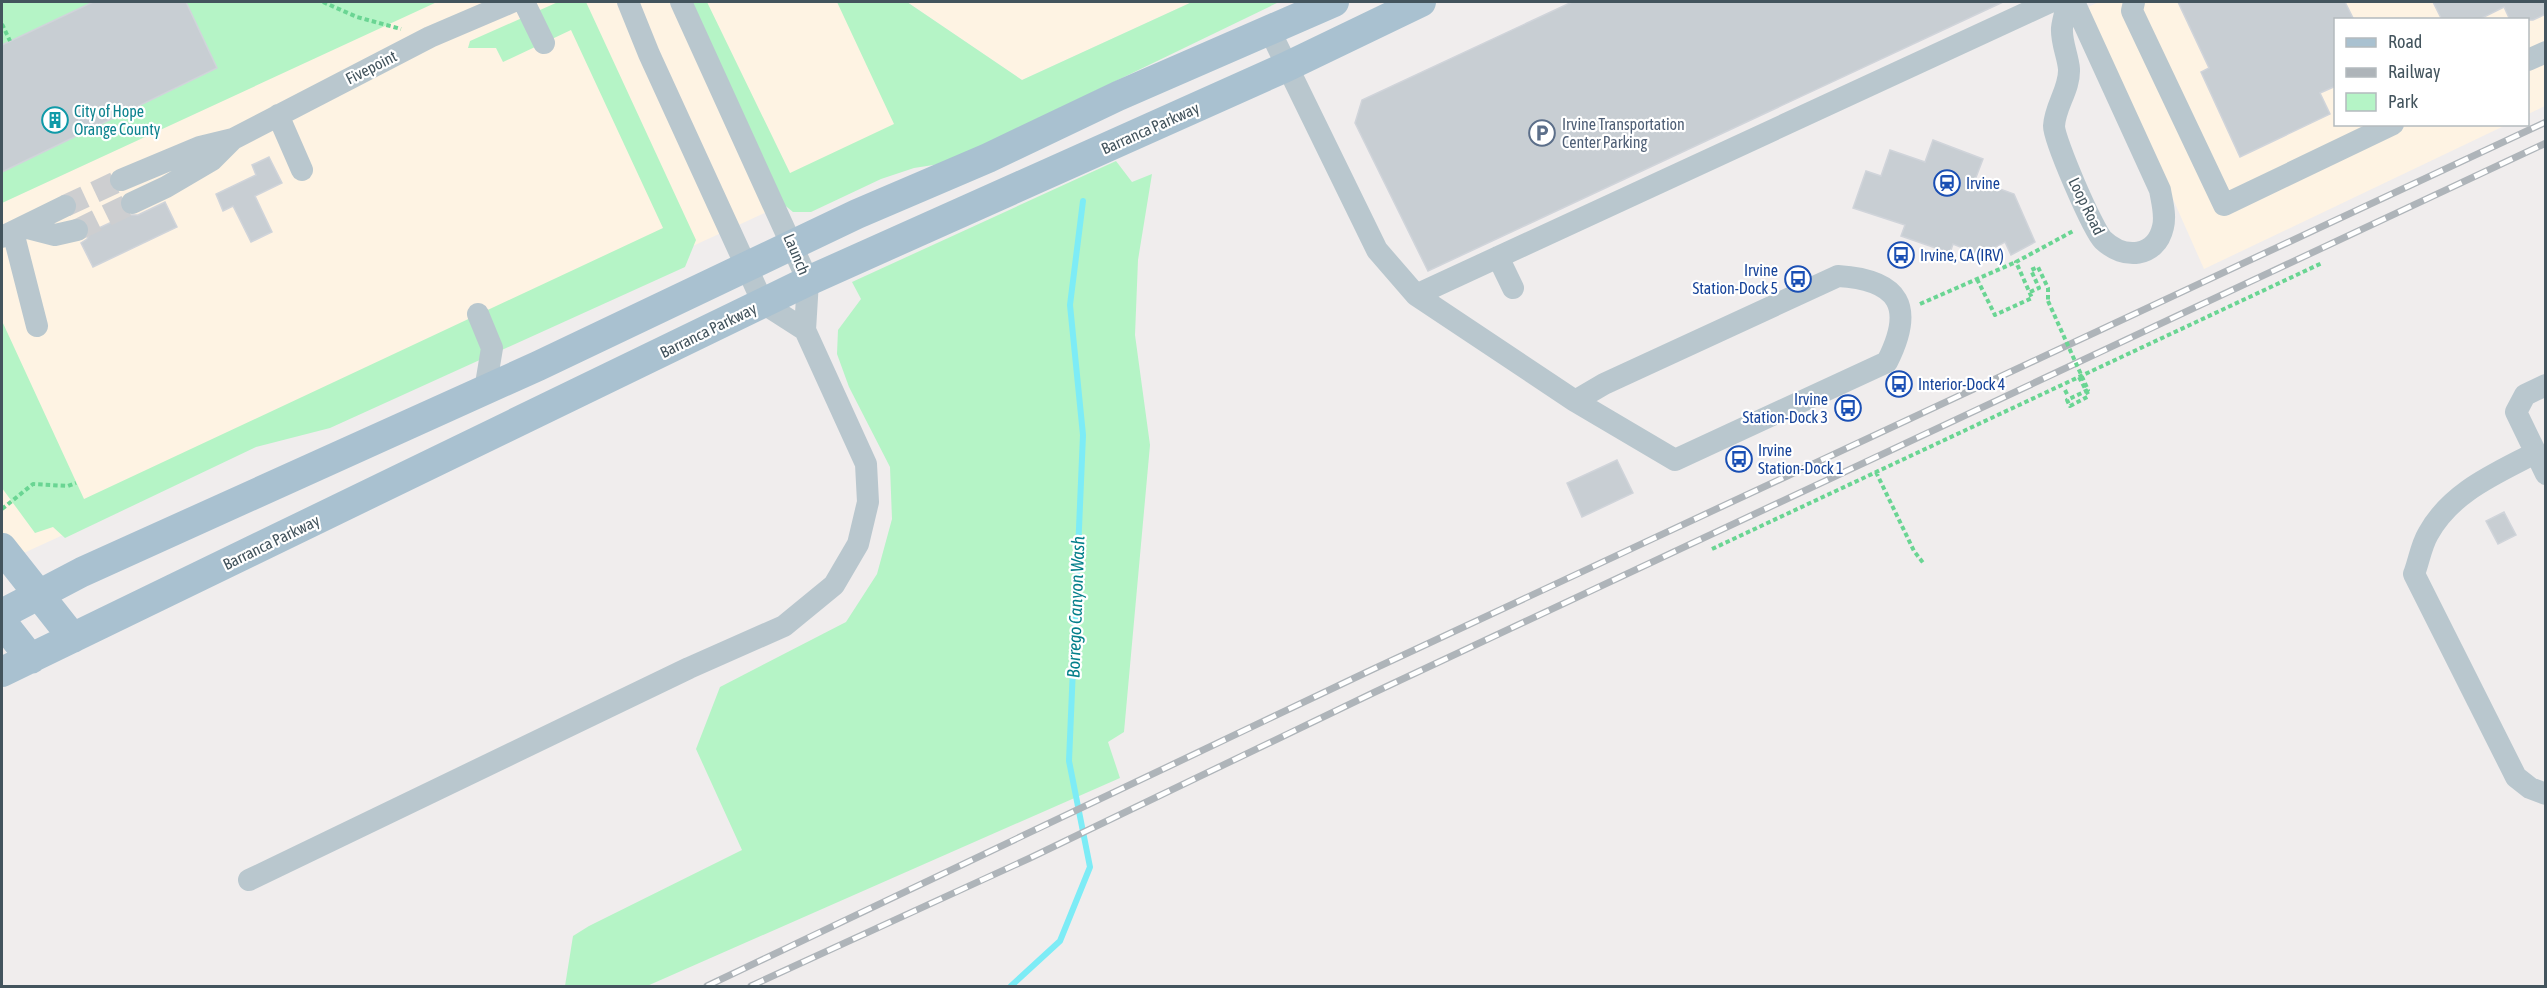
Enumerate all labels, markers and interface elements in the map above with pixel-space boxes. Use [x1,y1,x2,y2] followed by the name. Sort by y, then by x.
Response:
[2334,18,2529,126] legend
[2388,31,2422,52] text: Road
[342,46,400,88] street label: Fivepoint
[2388,61,2440,82] text: Railway
[2388,91,2418,112] text: Park
[1098,98,1202,158] street label: Barranca Parkway
[74,102,161,139] place label: City of Hope Orange County
[40,105,70,135] building icon: City of Hope Orange County
[1562,115,1685,152] place label: Irvine Transportation Center Parking
[1527,118,1557,148] parking icon: Irvine Transportation Center Parking
[1932,168,1962,198] station icon: Irvine
[1966,174,2000,192] place label: Irvine
[2065,174,2109,238] street label: Loop Road
[780,231,814,277] street label: Launch
[1886,240,1916,270] bus stop icon: Irvine, CA (IRV)
[1920,246,2004,265] place label: Irvine, CA (IRV)
[1693,261,1778,297] place label: Irvine Station-Dock 5
[1783,264,1813,294] bus stop icon: Irvine Station-Dock 5
[657,299,760,362] street label: Barranca Parkway
[1884,369,1914,399] bus stop icon: Interior-Dock 4
[1918,375,2005,393] place label: Interior-Dock 4
[1743,390,1828,426] place label: Irvine Station-Dock 3
[1833,393,1863,423] bus stop icon: Irvine Station-Dock 3
[1758,441,1844,477] place label: Irvine Station-Dock 1
[1724,444,1754,474] bus stop icon: Irvine Station-Dock 1
[220,511,323,574] street label: Barranca Parkway
[1063,535,1088,678] water label: Borrego Canyon Wash

